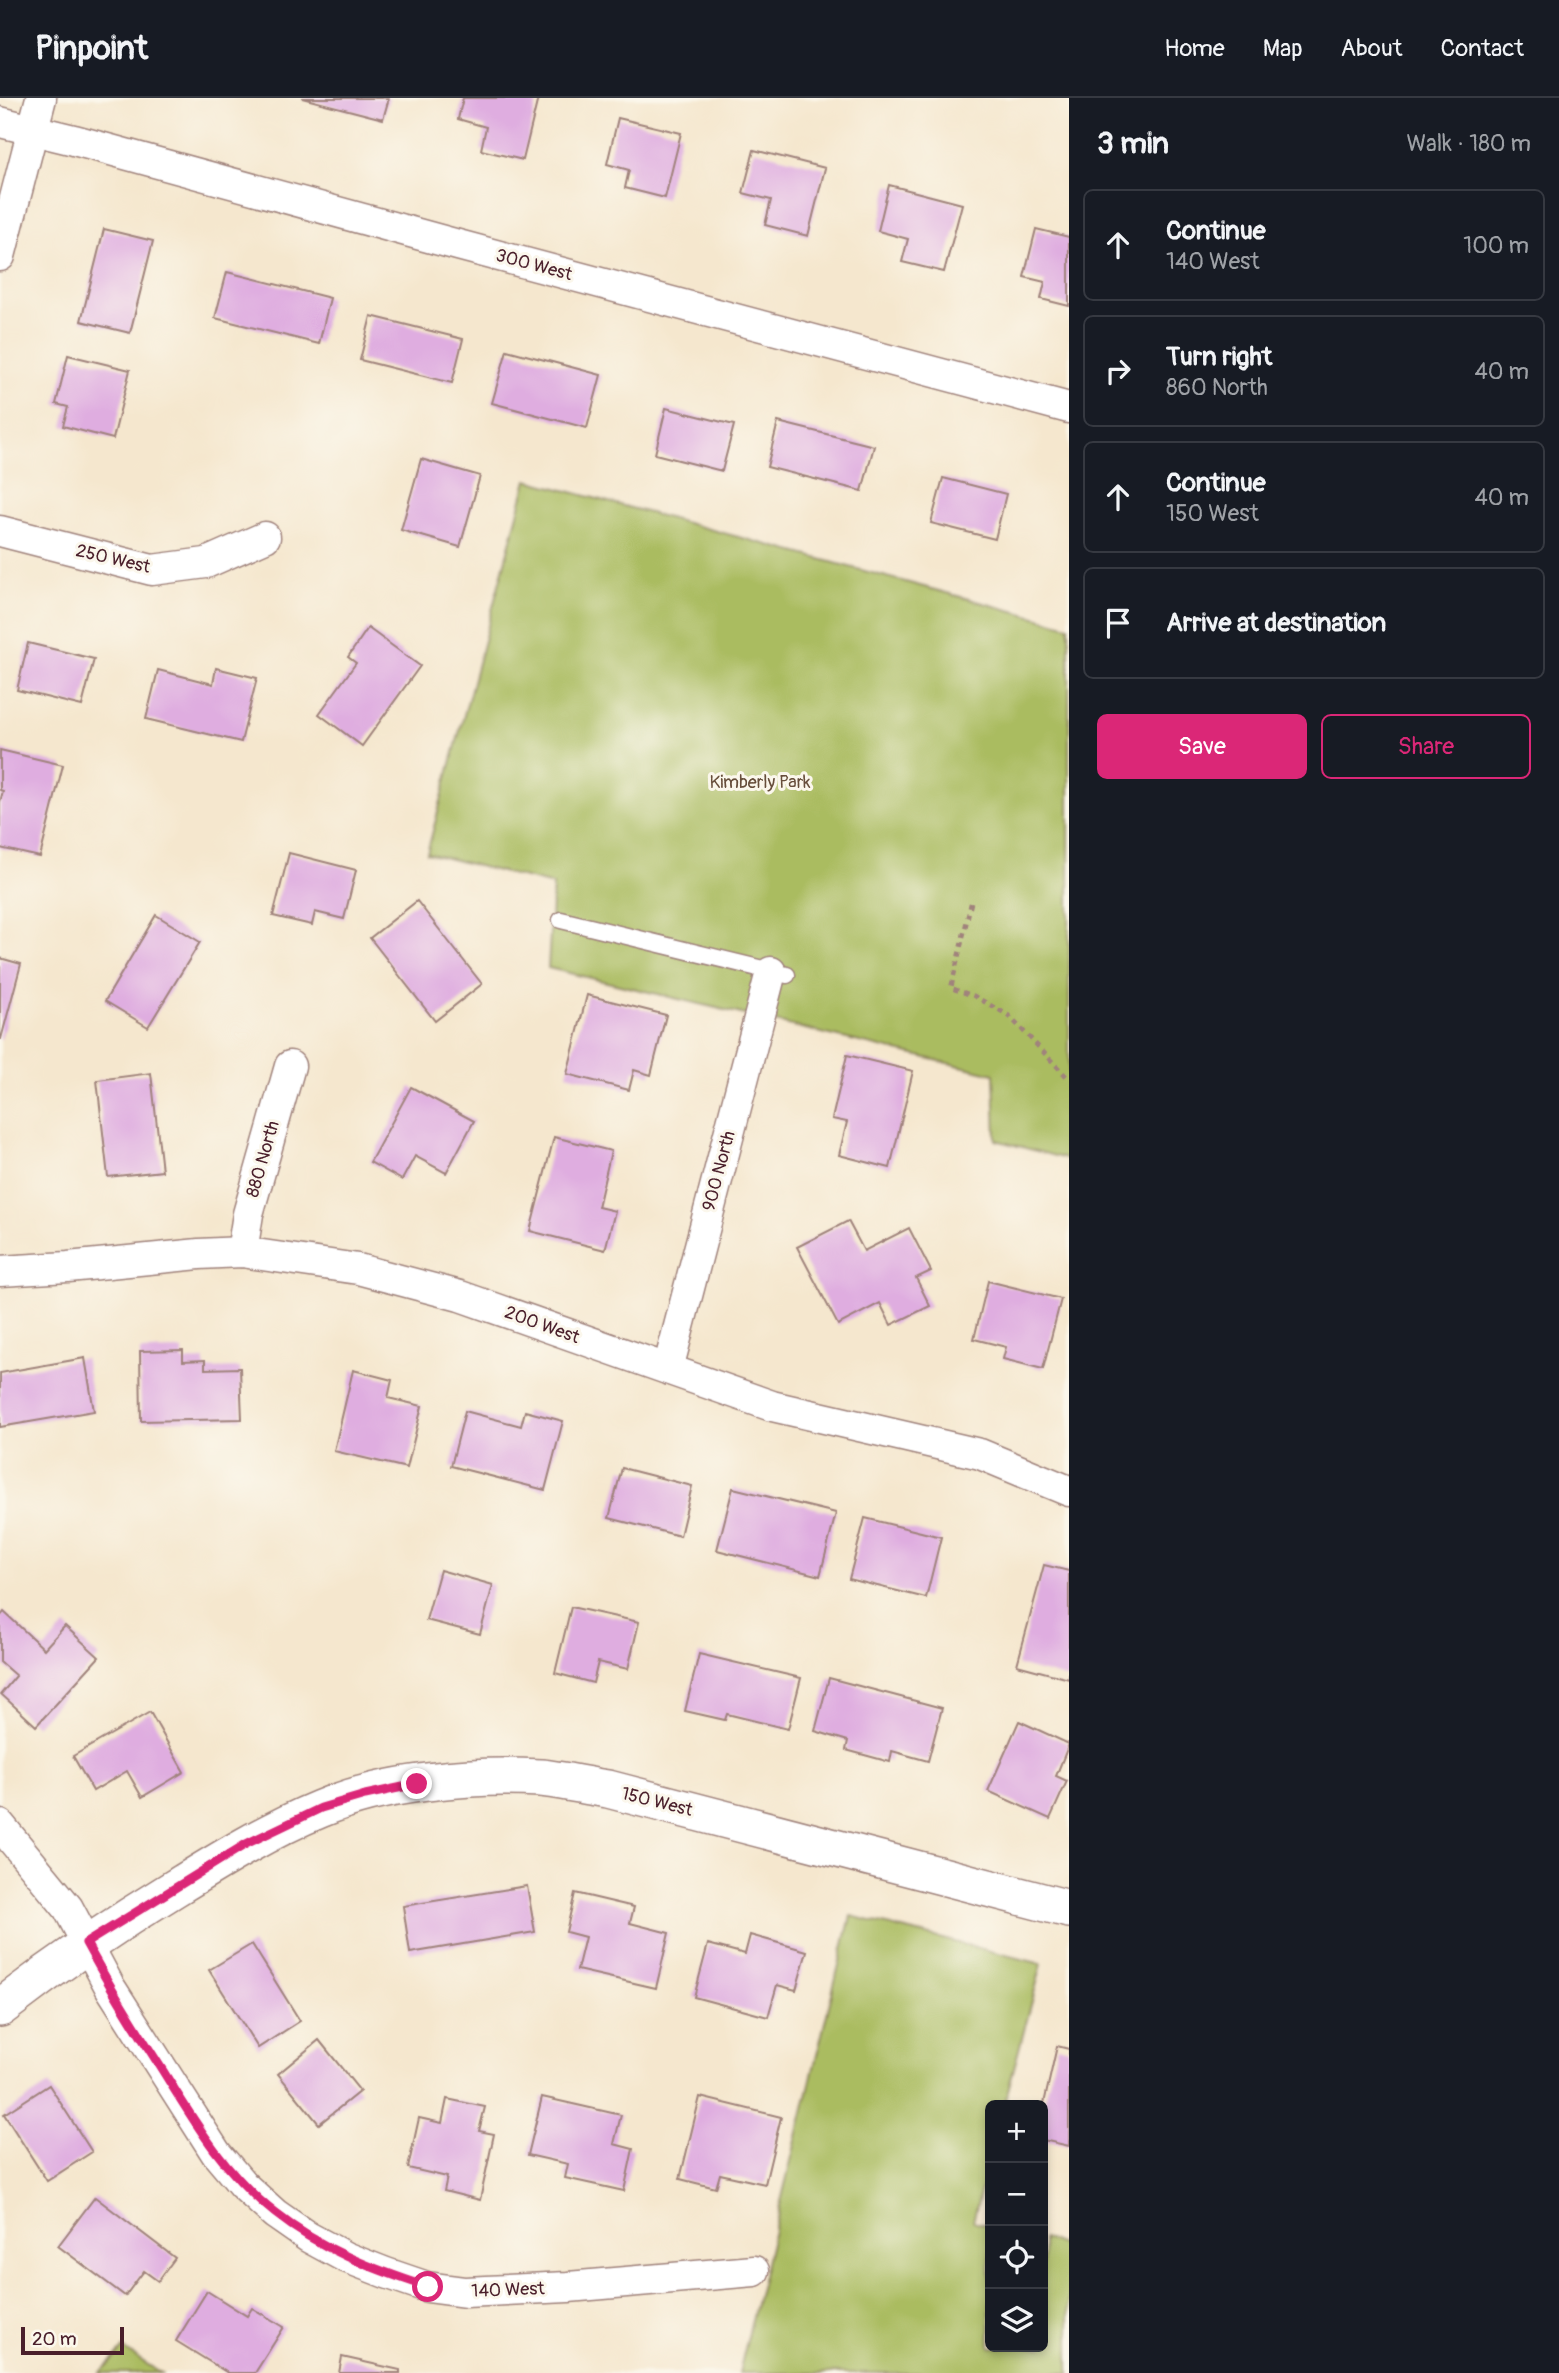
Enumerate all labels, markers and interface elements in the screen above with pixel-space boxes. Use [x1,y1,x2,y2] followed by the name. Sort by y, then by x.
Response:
[35,28,148,69] text: Pinpoint
[1164,34,1225,63] text: Home
[1263,34,1303,63] text: Map
[1341,34,1403,63] text: About
[1441,34,1524,63] text: Contact
[1097,125,1169,162] text: 3 min
[1406,129,1531,158] text: Walk · 180 m
[1166,215,1266,247] text: Continue
[1099,226,1137,264] icon: ahead
[1463,231,1529,260] text: 100 m
[493,244,575,286] street label: 300 West
[1166,247,1260,276] text: 140 West
[1166,341,1272,373] text: Turn right
[1099,352,1137,390] icon: right
[1475,357,1529,386] text: 40 m
[1166,373,1268,402] text: 860 North
[1166,467,1266,499] text: Continue
[1099,478,1137,516] icon: ahead
[1475,483,1529,512] text: 40 m
[1166,499,1259,528] text: 150 West
[74,539,153,579] street label: 250 West
[1099,604,1137,642] icon: arrive
[1166,607,1386,639] text: Arrive at destination
[1097,714,1307,779] button: Save
[1321,714,1531,779] button: Share
[709,771,811,794] park label: Kimberly Park
[241,1118,285,1200] street label: 880 North
[697,1129,741,1213] street label: 900 North
[501,1301,583,1349] street label: 200 West
[401,1768,432,1799] route end
[619,1782,696,1822] street label: 150 West
[985,2100,1048,2352] map controls
[985,2100,1048,2163] button: +
[985,2163,1048,2226] button: −
[985,2226,1048,2289] button: locate
[412,2271,443,2302] route start
[471,2277,546,2303] street label: 140 West
[985,2289,1048,2352] button: layers
[21,2324,124,2356] scale bar
[32,2327,77,2351] text: 20 m

